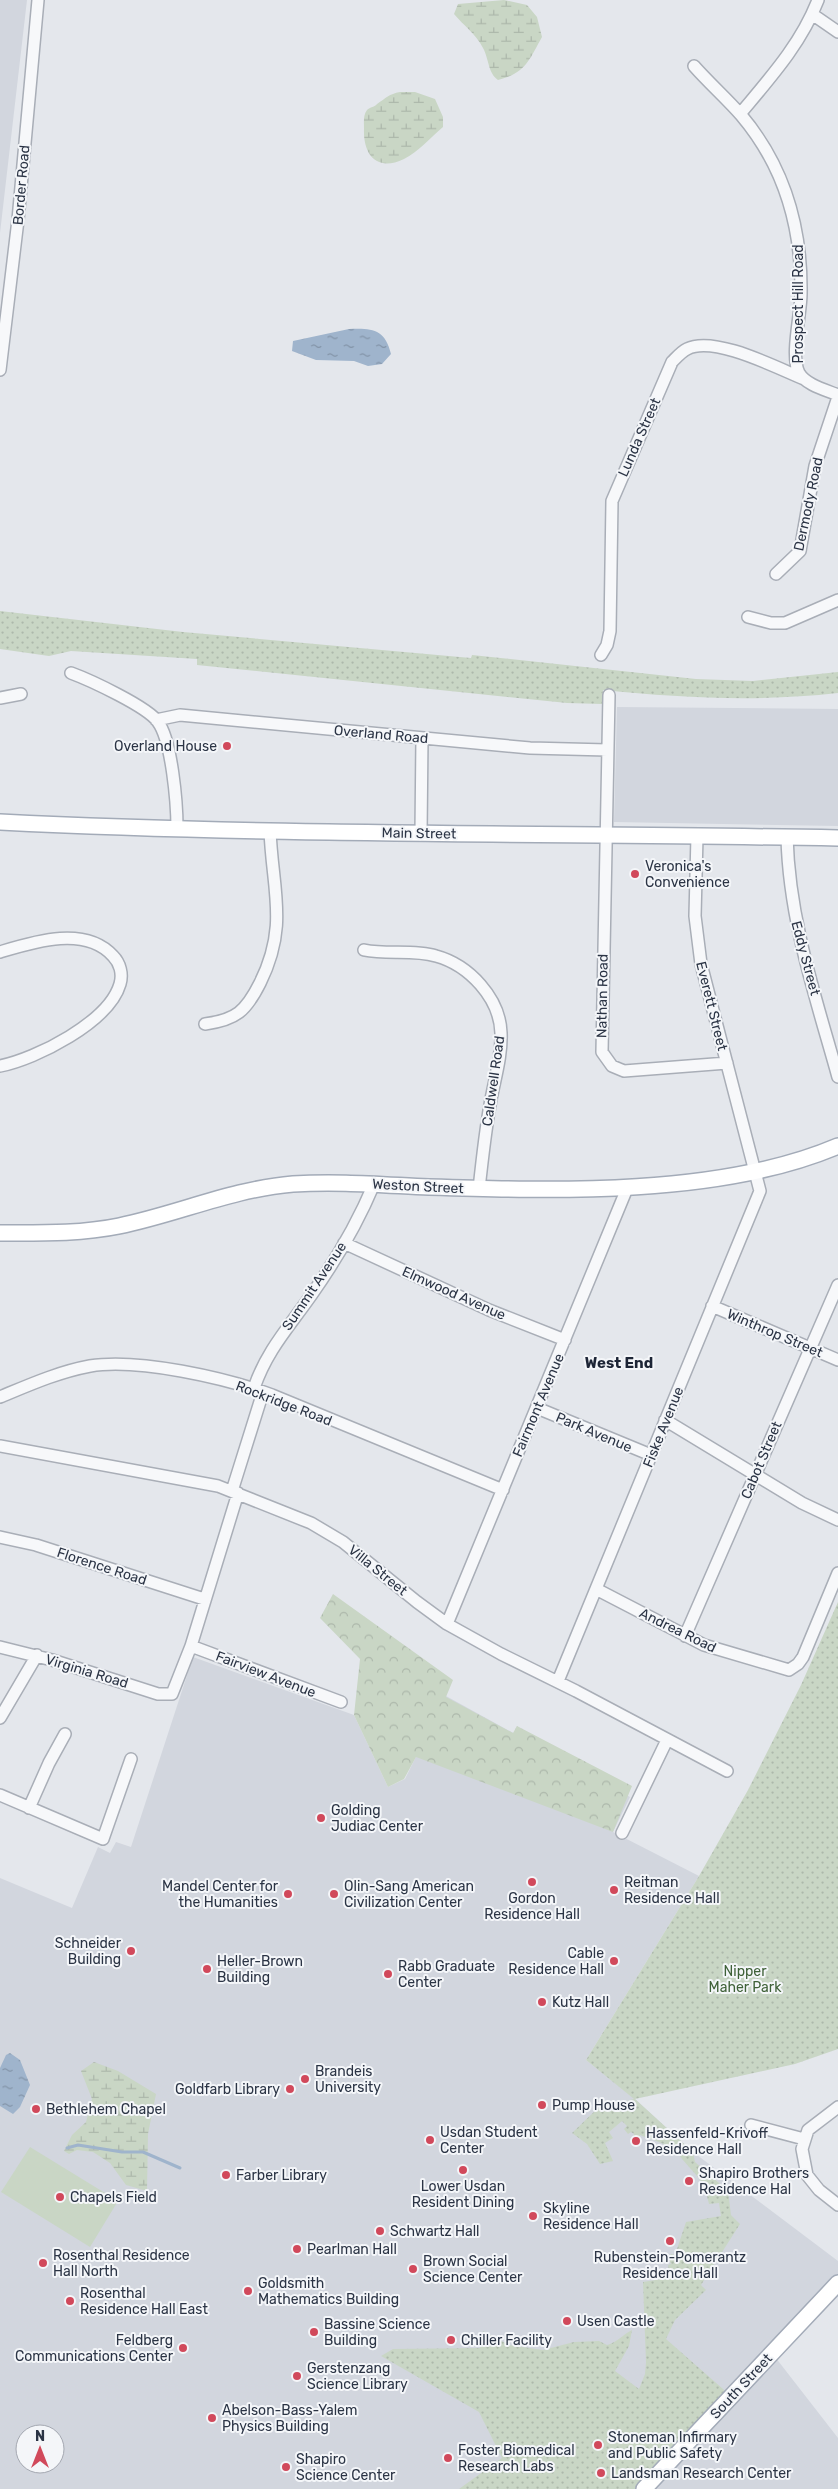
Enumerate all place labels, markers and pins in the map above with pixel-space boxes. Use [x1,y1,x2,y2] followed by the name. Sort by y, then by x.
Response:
[114,738,217,755] place label: Overland House
[221,740,233,752] marker: Overland House
[645,858,730,891] place label: Veronica's Convenience
[629,868,641,880] marker: Veronica's Convenience
[331,1802,424,1835] place label: Golding Judiac Center
[315,1812,327,1824] marker: Golding Judiac Center
[624,1874,720,1907] place label: Reitman Residence Hall
[526,1876,538,1888] marker: Gordon Residence Hall
[162,1878,279,1911] place label: Mandel Center for the Humanities
[344,1878,474,1911] place label: Olin-Sang American Civilization Center
[608,1884,620,1896] marker: Reitman Residence Hall
[282,1888,294,1900] marker: Mandel Center for the Humanities
[328,1888,340,1900] marker: Olin-Sang American Civilization Center
[484,1890,580,1923] place label: Gordon Residence Hall
[55,1935,122,1968] place label: Schneider Building
[125,1945,137,1957] marker: Schneider Building
[508,1945,604,1978] place label: Cable Residence Hall
[217,1953,303,1986] place label: Heller-Brown Building
[608,1955,620,1967] marker: Cable Residence Hall
[398,1958,495,1991] place label: Rabb Graduate Center
[201,1963,213,1975] marker: Heller-Brown Building
[382,1968,394,1980] marker: Rabb Graduate Center
[552,1994,609,2011] place label: Kutz Hall
[536,1996,548,2008] marker: Kutz Hall
[315,2063,381,2096] place label: Brandeis University
[299,2073,311,2085] marker: Brandeis University
[175,2081,280,2098] place label: Goldfarb Library
[284,2083,296,2095] marker: Goldfarb Library
[552,2097,635,2114] place label: Pump House
[536,2099,548,2111] marker: Pump House
[46,2101,166,2118] place label: Bethlehem Chapel
[30,2103,42,2115] marker: Bethlehem Chapel
[440,2124,538,2157] place label: Usdan Student Center
[646,2125,768,2158] place label: Hassenfeld-Krivoff Residence Hall
[424,2134,436,2146] marker: Usdan Student Center
[630,2135,642,2147] marker: Hassenfeld-Krivoff Residence Hall
[457,2164,469,2176] marker: Lower Usdan Resident Dining
[699,2165,809,2198] place label: Shapiro Brothers Residence Hal
[236,2167,327,2184] place label: Farber Library
[220,2169,232,2181] marker: Farber Library
[683,2175,695,2187] marker: Shapiro Brothers Residence Hal
[412,2178,514,2211] place label: Lower Usdan Resident Dining
[70,2189,157,2206] place label: Chapels Field
[54,2191,66,2203] marker: Chapels Field
[543,2200,639,2233] place label: Skyline Residence Hall
[527,2210,539,2222] marker: Skyline Residence Hall
[390,2223,480,2240] place label: Schwartz Hall
[374,2225,386,2237] marker: Schwartz Hall
[664,2235,676,2247] marker: Rubenstein-Pomerantz Residence Hall
[307,2241,397,2258] place label: Pearlman Hall
[291,2243,303,2255] marker: Pearlman Hall
[53,2247,190,2280] place label: Rosenthal Residence Hall North
[594,2249,746,2282] place label: Rubenstein-Pomerantz Residence Hall
[423,2253,523,2286] place label: Brown Social Science Center
[37,2257,49,2269] marker: Rosenthal Residence Hall North
[407,2263,419,2275] marker: Brown Social Science Center
[258,2275,399,2308] place label: Goldsmith Mathematics Building
[80,2285,208,2318] place label: Rosenthal Residence Hall East
[242,2285,254,2297] marker: Goldsmith Mathematics Building
[64,2295,76,2307] marker: Rosenthal Residence Hall East
[577,2313,655,2330] place label: Usen Castle
[561,2315,573,2327] marker: Usen Castle
[324,2316,430,2349] place label: Bassine Science Building
[308,2326,320,2338] marker: Bassine Science Building
[15,2332,174,2365] place label: Feldberg Communications Center
[461,2332,552,2349] place label: Chiller Facility
[445,2334,457,2346] marker: Chiller Facility
[177,2342,189,2354] marker: Feldberg Communications Center
[307,2360,408,2393] place label: Gerstenzang Science Library
[291,2370,303,2382] marker: Gerstenzang Science Library
[222,2402,357,2435] place label: Abelson-Bass-Yalem Physics Building
[206,2412,218,2424] marker: Abelson-Bass-Yalem Physics Building
[608,2429,737,2462] place label: Stoneman Infirmary and Public Safety
[592,2439,604,2451] marker: Stoneman Infirmary and Public Safety
[458,2442,575,2475] place label: Foster Biomedical Research Labs
[296,2451,396,2484] place label: Shapiro Science Center
[442,2452,454,2464] marker: Foster Biomedical Research Labs
[280,2461,292,2473] marker: Shapiro Science Center
[611,2465,792,2482] place label: Landsman Research Center
[595,2467,607,2479] marker: Landsman Research Center

